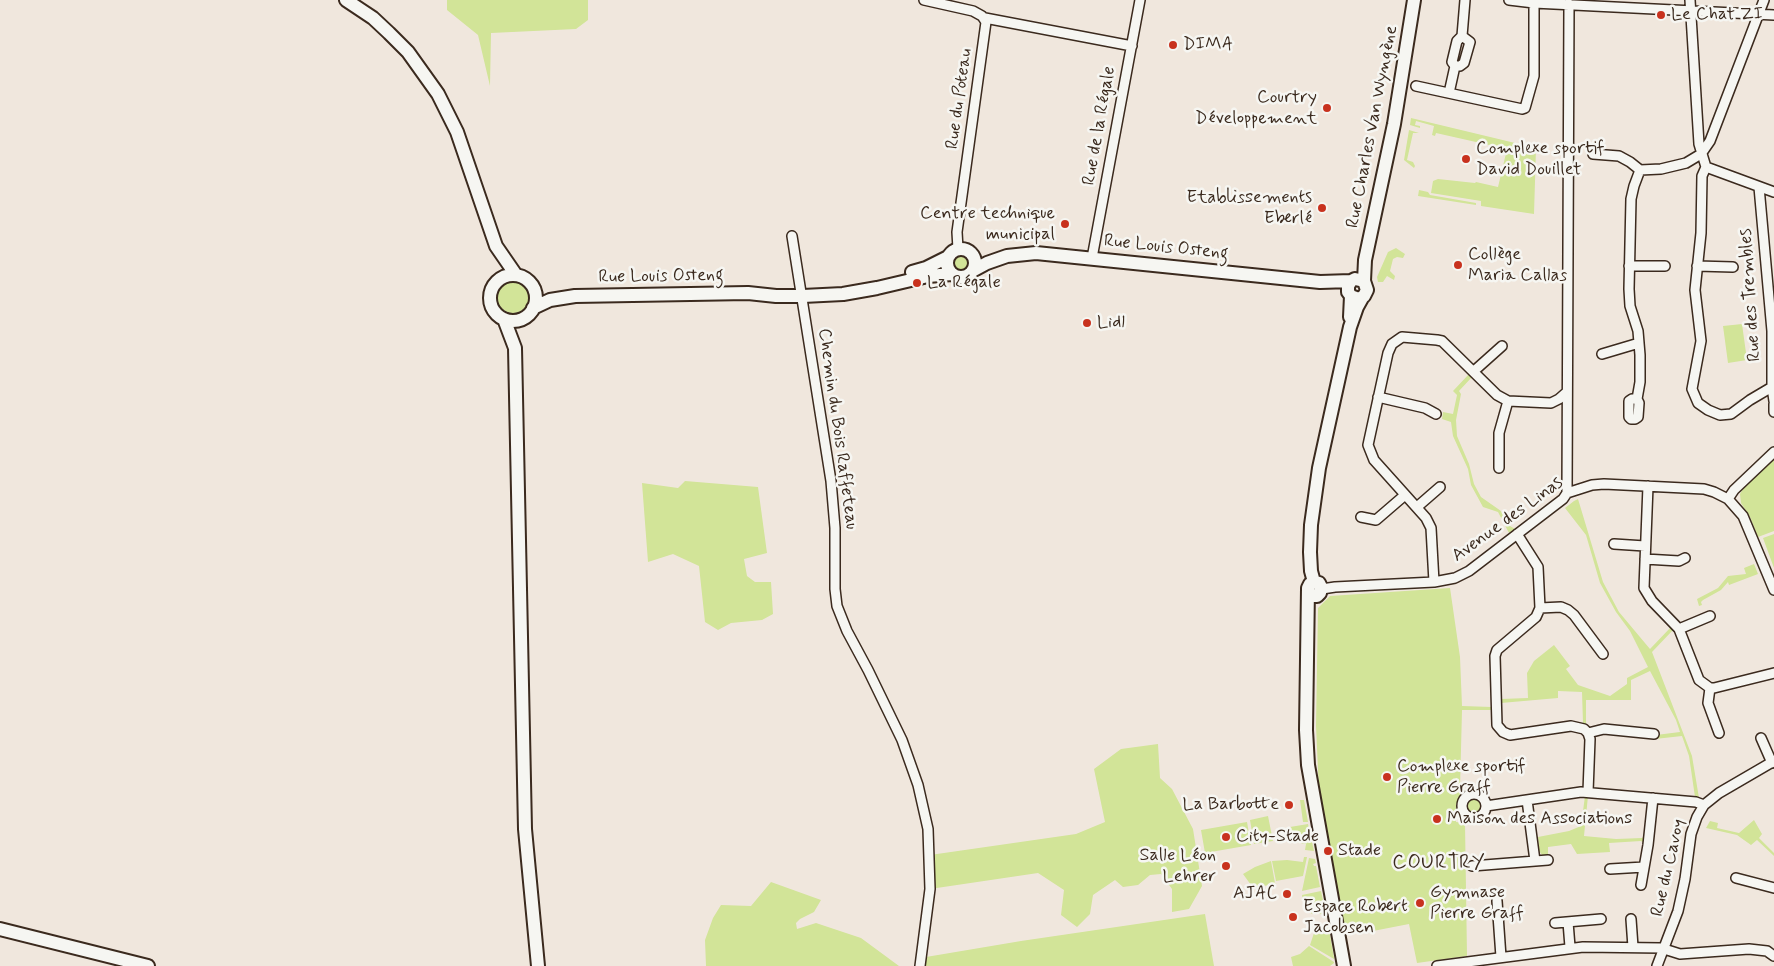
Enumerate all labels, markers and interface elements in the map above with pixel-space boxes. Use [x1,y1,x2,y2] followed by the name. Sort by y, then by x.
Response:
[1671,4,1763,26] place label: Le Chat ZI
[1655,9,1667,21] marker: Le Chat ZI
[1343,24,1403,230] street label: Rue Charles Van Wyngène
[1183,34,1233,56] place label: DIMA
[1167,39,1179,51] marker: DIMA
[942,47,978,151] street label: Rue du Poteau
[1079,65,1121,187] street label: Rue de la Régale
[1195,87,1317,130] place label: Courtry Développement
[1321,102,1333,114] marker: Courtry Développement
[1476,138,1605,180] place label: Complexe sportif David Douillet
[1460,153,1472,165] marker: Complexe sportif David Douillet
[1186,187,1312,230] place label: Etablissements Eberlé
[1316,202,1328,214] marker: Etablissements Eberlé
[920,203,1055,245] place label: Centre technique municipal
[1059,218,1071,230] marker: Centre technique municipal
[1736,228,1766,362] street label: Rue des Trembles
[1103,231,1229,265] street label: Rue Louis Osteng
[1468,244,1567,286] place label: Collège Maria Callas
[1452,259,1464,271] marker: Collège Maria Callas
[598,265,724,289] street label: Rue Louis Osteng
[927,272,1001,294] place label: La Régale
[911,277,923,289] marker: La Régale
[1097,312,1125,334] place label: Lidl
[1081,317,1093,329] marker: Lidl
[812,327,862,531] street label: Chemin du Bois Raffeteau
[1448,472,1568,568] street label: Avenue des Linas
[1397,756,1526,799] place label: Complexe sportif Pierre Graff
[1381,771,1393,783] marker: Complexe sportif Pierre Graff
[1183,794,1279,816] place label: La Barbotte
[1283,799,1295,811] marker: La Barbotte
[1447,808,1632,830] place label: Maison des Associations
[1431,813,1443,825] marker: Maison des Associations
[1647,817,1691,919] street label: Rue du Cavoy
[1236,826,1319,848] place label: City-Stade
[1220,831,1232,843] marker: City-Stade
[1338,840,1381,862] place label: Stade
[1139,845,1216,888] place label: Salle Léon Lehrer
[1322,845,1334,857] marker: Stade
[1391,852,1487,876] district label: COURTRY
[1220,860,1232,872] marker: Salle Léon Lehrer
[1430,882,1524,924] place label: Gymnase Pierre Graff
[1233,883,1277,905] place label: AJAC
[1281,888,1293,900] marker: AJAC
[1303,896,1408,939] place label: Espace Robert Jacobsen
[1414,897,1426,909] marker: Gymnase Pierre Graff
[1287,911,1299,923] marker: Espace Robert Jacobsen

